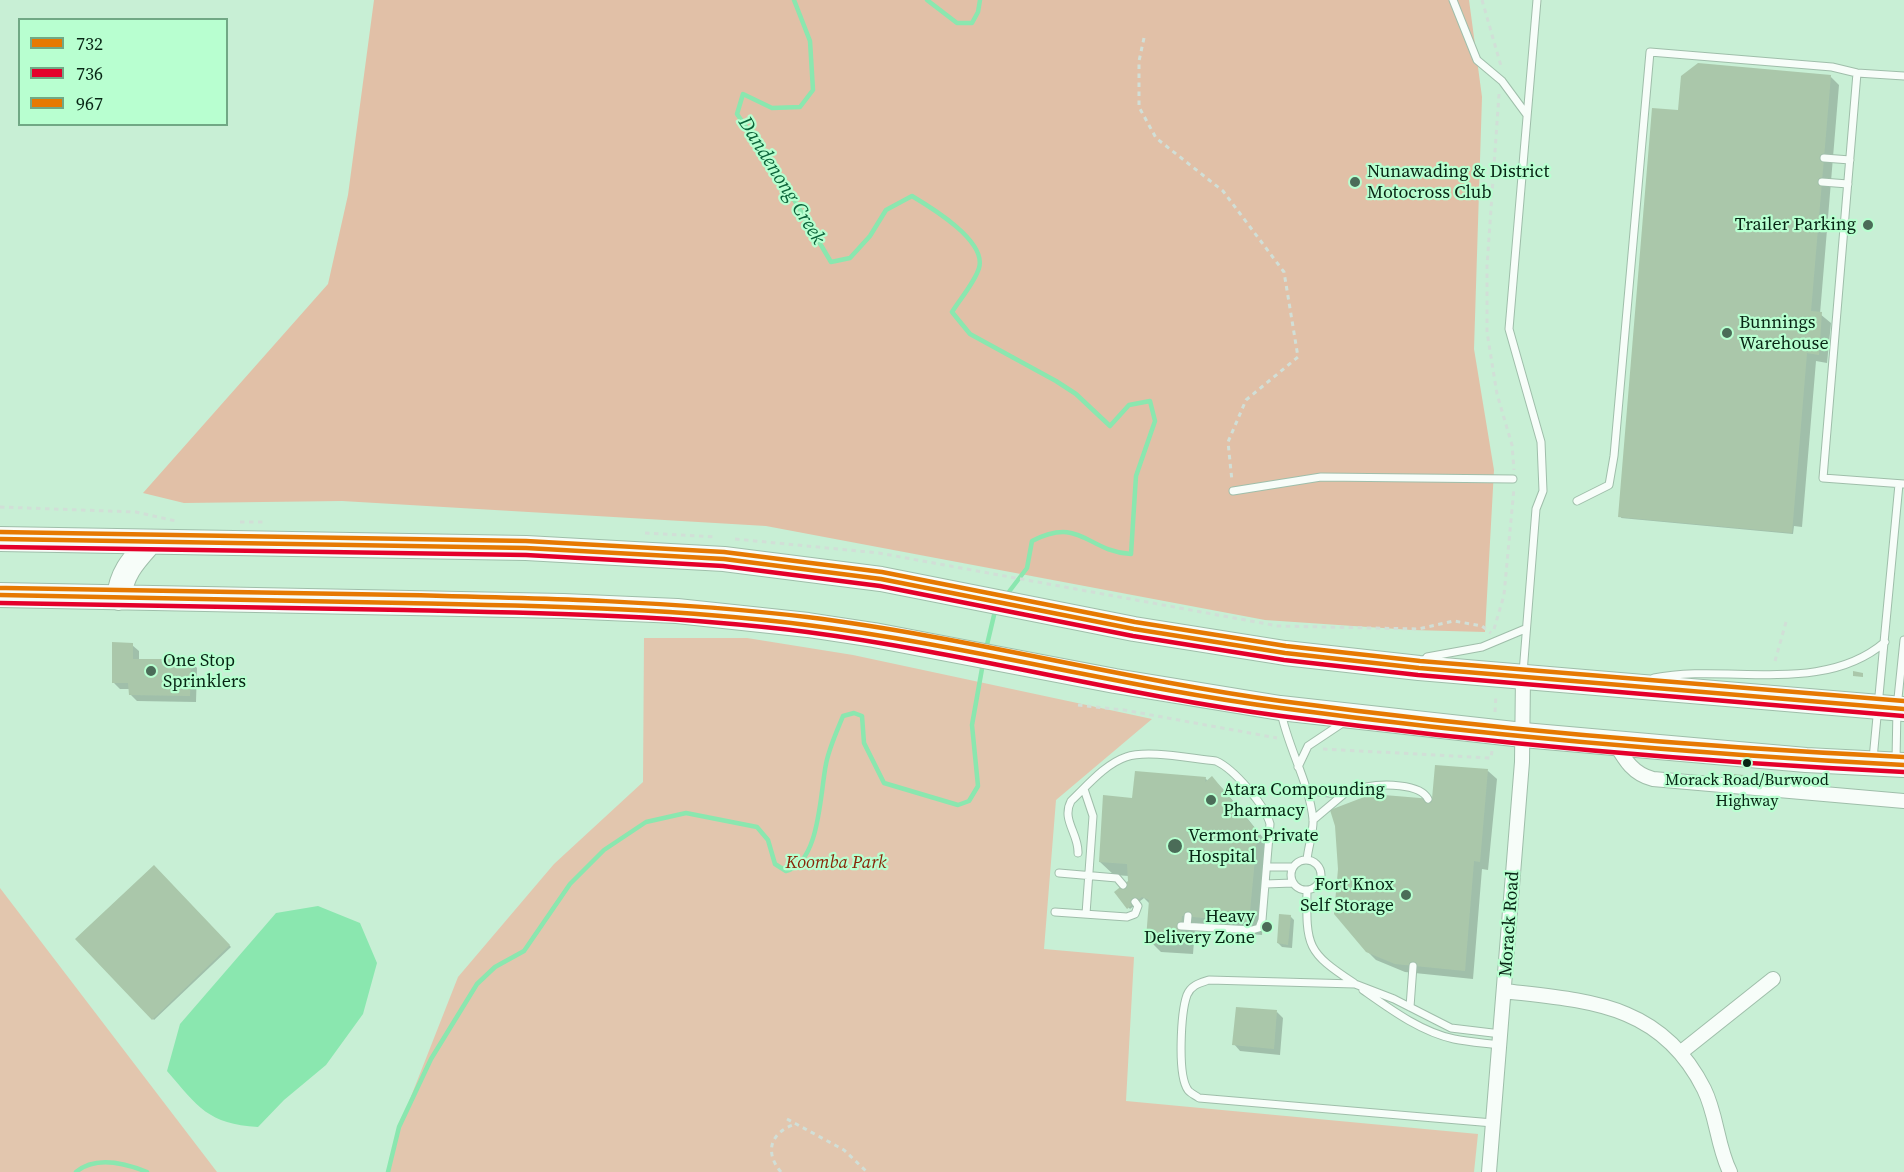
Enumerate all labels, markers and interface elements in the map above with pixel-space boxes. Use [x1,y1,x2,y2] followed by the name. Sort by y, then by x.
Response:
[18,18,228,126] legend
[76,31,103,56] text: 732
[76,61,103,86] text: 736
[76,91,103,116] text: 967
[732,113,830,249] water label: Dandenong Creek
[1367,161,1549,204] place label: Nunawading & District Motocross Club
[1348,175,1362,189] marker: Nunawading & District Motocross Club
[1735,214,1856,236] place label: Trailer Parking
[1861,218,1875,232] marker: Trailer Parking
[1739,312,1829,354] place label: Bunnings Warehouse
[1720,326,1734,340] marker: Bunnings Warehouse
[163,650,246,692] place label: One Stop Sprinklers
[144,664,158,678] marker: One Stop Sprinklers
[1741,757,1753,769] marker: Morack Road/Burwood Highway
[1665,771,1829,809] place label: Morack Road/Burwood Highway
[1223,779,1385,822] place label: Atara Compounding Pharmacy
[1204,793,1218,807] marker: Atara Compounding Pharmacy
[1188,825,1319,868] place label: Vermont Private Hospital
[1166,837,1184,855] marker: Vermont Private Hospital
[785,852,887,874] park label: Koomba Park
[1496,871,1524,977] street label: Morack Road
[1300,874,1394,916] place label: Fort Knox Self Storage
[1399,888,1413,902] marker: Fort Knox Self Storage
[1144,906,1255,948] place label: Heavy Delivery Zone
[1260,920,1274,934] marker: Heavy Delivery Zone

